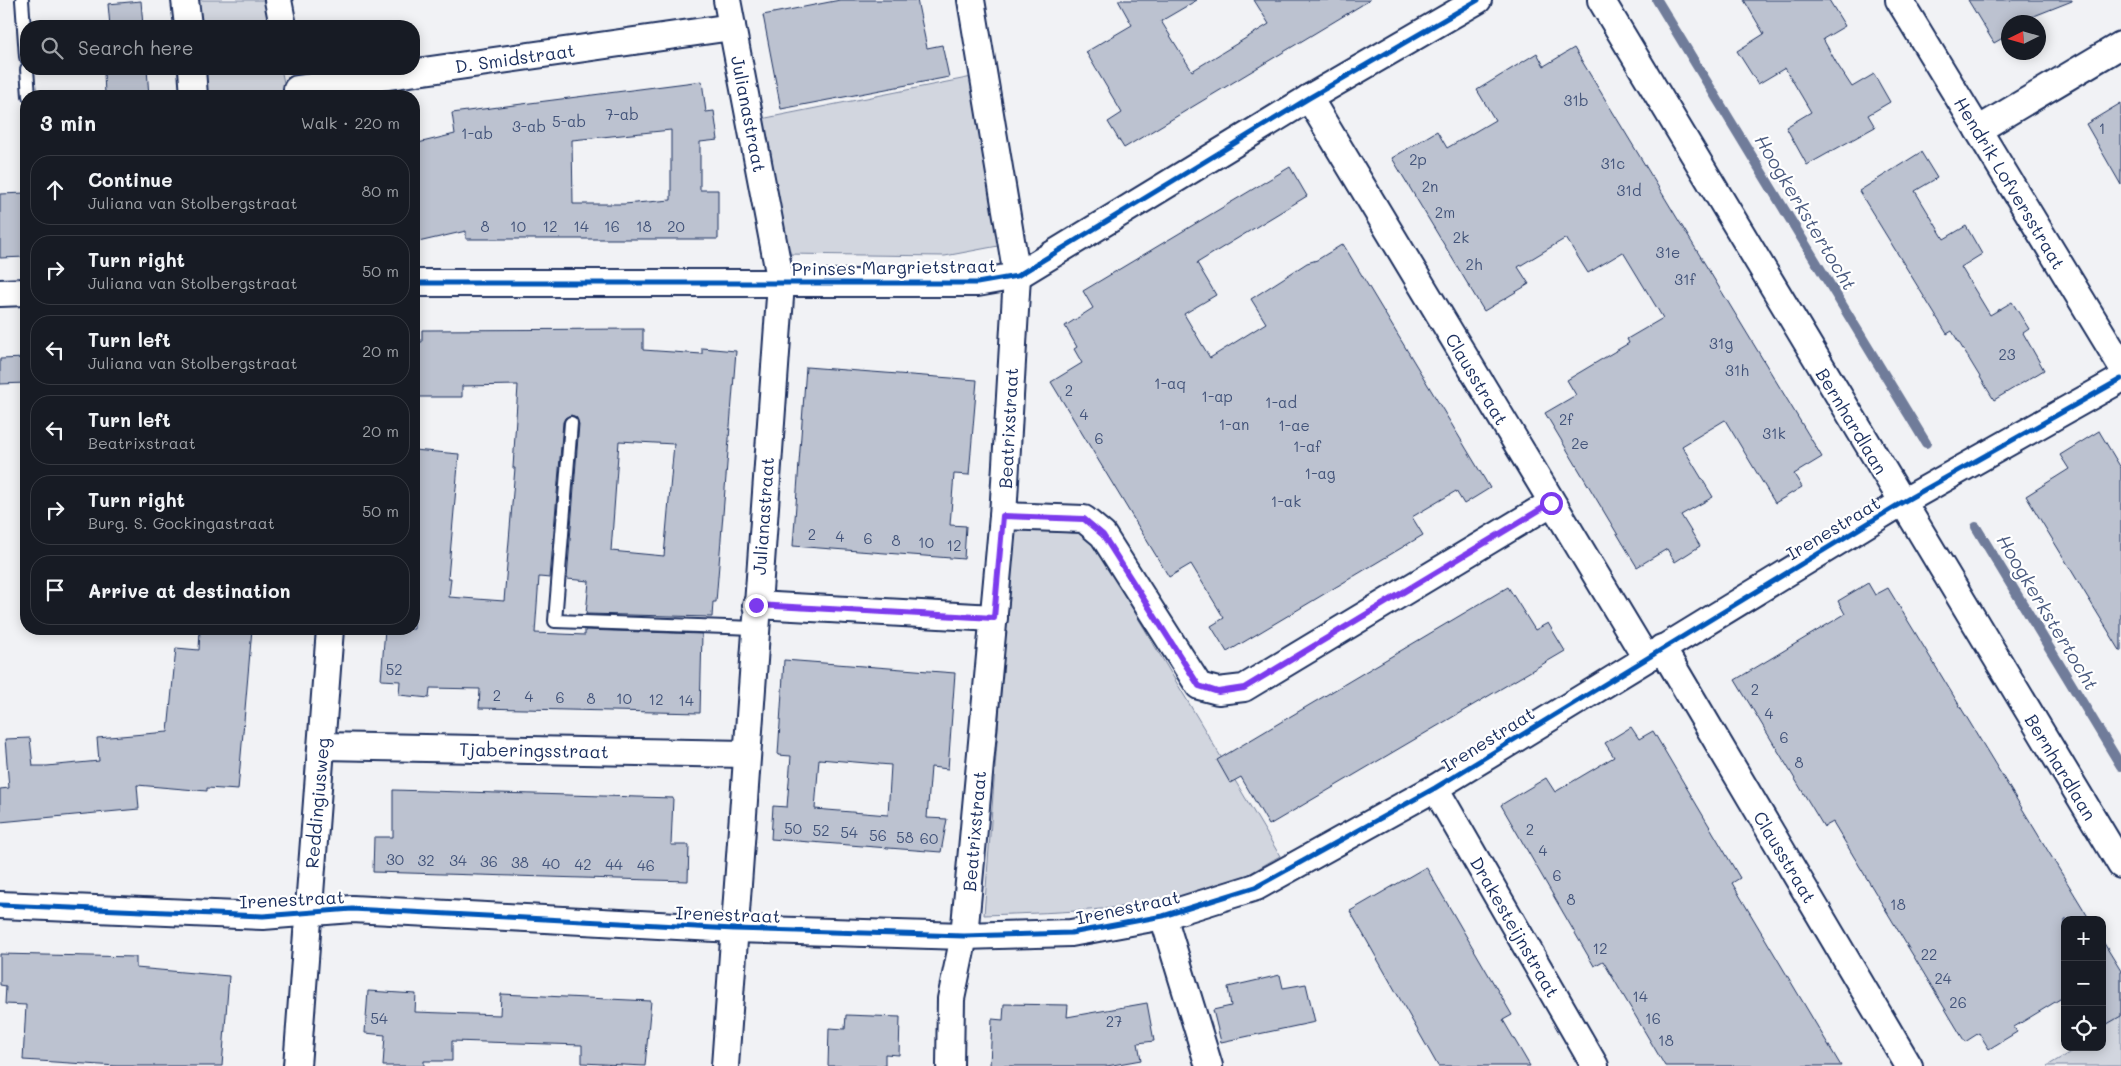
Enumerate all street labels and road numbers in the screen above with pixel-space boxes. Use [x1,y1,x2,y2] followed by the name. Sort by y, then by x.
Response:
[453,38,577,78] street label: D. Smidstraat
[726,54,772,174] street label: Julianastraat
[1949,92,2071,274] street label: Hendrik Lofversstraat
[792,253,996,281] street label: Prinses Margrietstraat
[1440,329,1514,429] street label: Clausstraat
[1811,363,1893,479] street label: Bernhardlaan
[993,367,1023,489] street label: Beatrixstraat
[747,456,779,576] street label: Julianastraat
[1782,491,1884,565] street label: Irenestraat
[1437,701,1539,777] street label: Irenestraat
[2020,709,2102,825] street label: Bernhardlaan
[299,737,335,869] street label: Reddingiusweg
[459,737,609,763] street label: Tjaberingsstraat
[957,770,991,892] street label: Beatrixstraat
[1748,807,1822,907] street label: Clausstraat
[1465,852,1565,1002] street label: Drakesteijnstraat
[239,884,345,914] street label: Irenestraat
[1074,884,1182,930] street label: Irenestraat
[675,900,781,928] street label: Irenestraat

